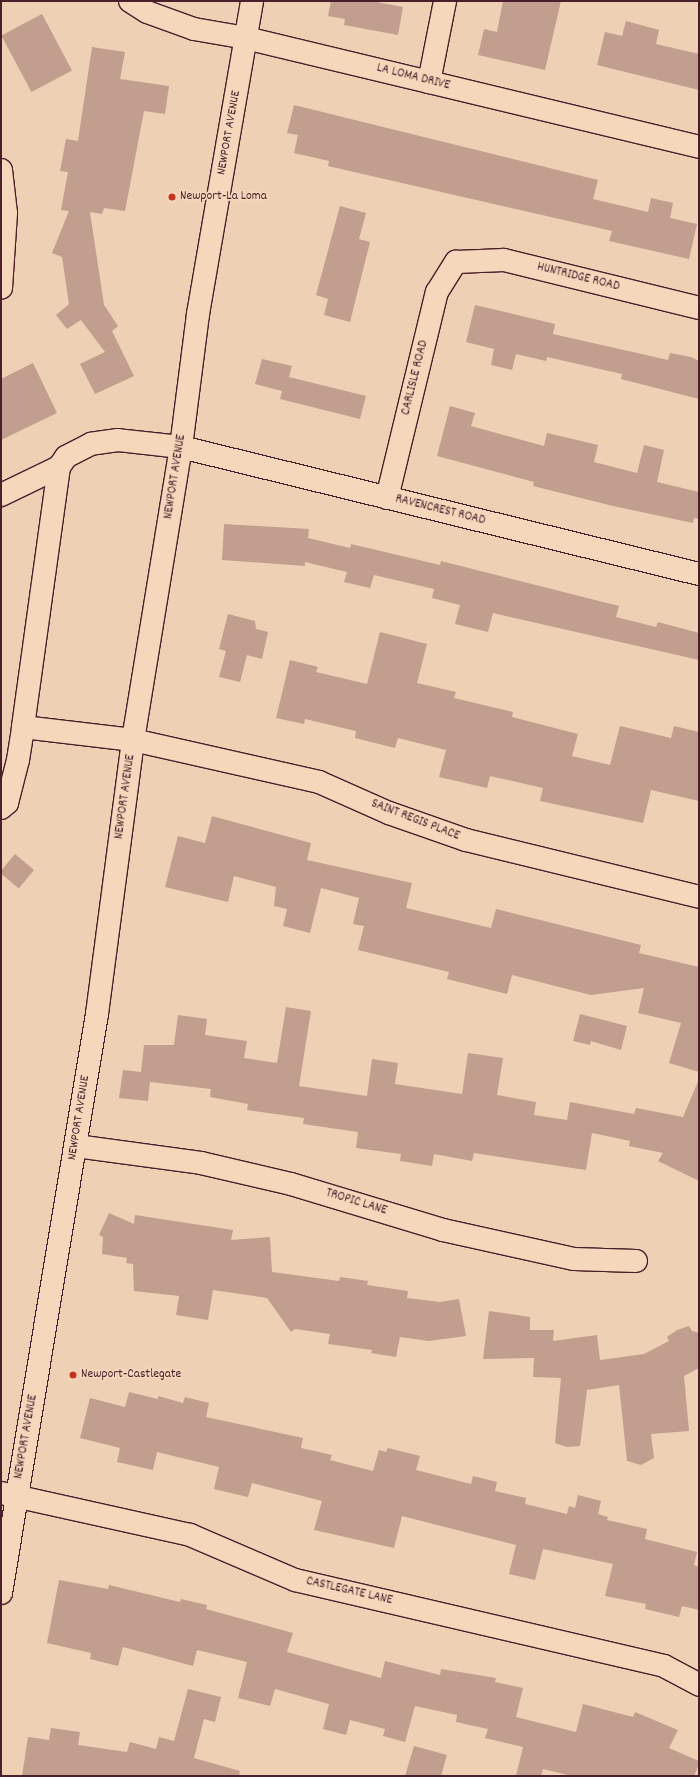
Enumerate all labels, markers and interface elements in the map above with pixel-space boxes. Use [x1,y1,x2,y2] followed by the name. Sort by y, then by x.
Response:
[375,61,451,95] street label: LA LOMA DRIVE
[215,90,245,176] street label: NEWPORT AVENUE
[180,189,267,205] place label: Newport-La Loma
[167,192,177,202] marker: Newport-La Loma
[535,260,621,296] street label: HUNTRIDGE ROAD
[399,339,433,417] street label: CARLISLE ROAD
[162,434,190,520] street label: NEWPORT AVENUE
[393,492,487,530] street label: RAVENCREST ROAD
[112,754,140,840] street label: NEWPORT AVENUE
[368,797,462,845] street label: SAINT REGIS PLACE
[66,1075,94,1161] street label: NEWPORT AVENUE
[324,1186,388,1220] street label: TROPIC LANE
[81,1367,181,1383] place label: Newport-Castlegate
[68,1370,78,1380] marker: Newport-Castlegate
[12,1394,42,1480] street label: NEWPORT AVENUE
[304,1574,394,1610] street label: CASTLEGATE LANE

